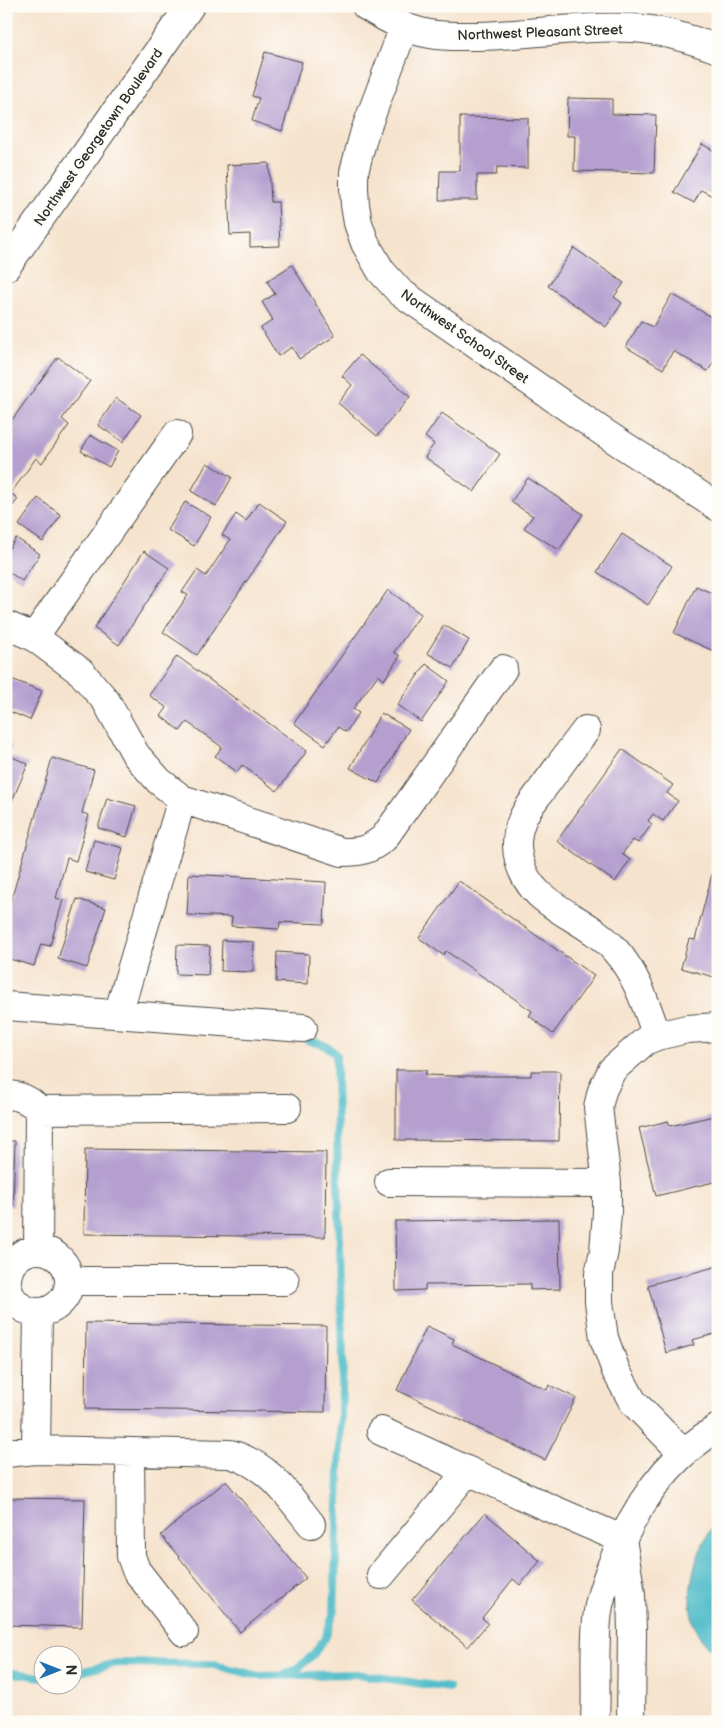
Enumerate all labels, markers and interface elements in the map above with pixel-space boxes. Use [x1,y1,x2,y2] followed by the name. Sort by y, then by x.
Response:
[457,21,624,44] street label: Northwest Pleasant Street
[30,45,166,229] street label: Northwest Georgetown Boulevard
[397,286,533,388] street label: Northwest School Street
[32,1646,82,1696] north arrow
[62,1665,79,1675] text: N

